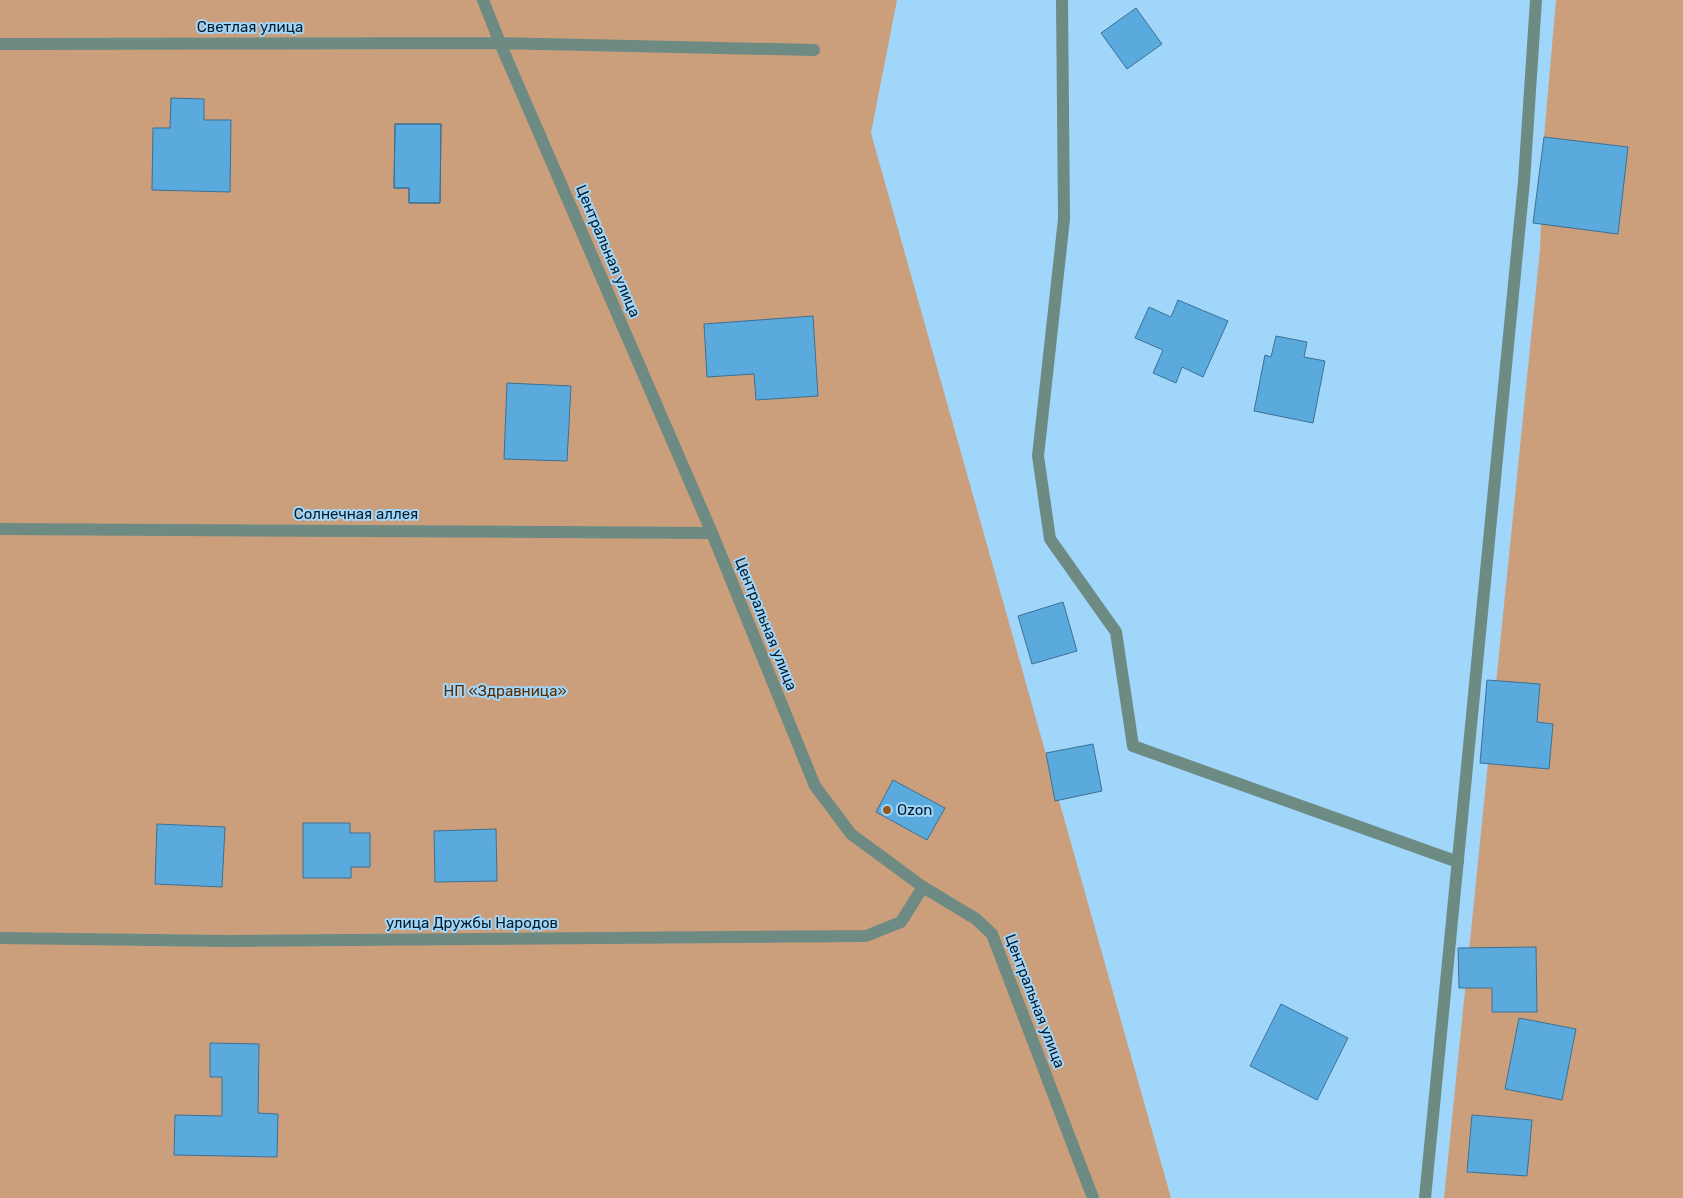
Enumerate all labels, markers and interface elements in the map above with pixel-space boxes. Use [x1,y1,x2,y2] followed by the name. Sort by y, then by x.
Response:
[197,18,303,36] street label: Светлая улица
[572,182,644,320] street label: Центральная улица
[294,505,418,523] street label: Солнечная аллея
[731,555,801,693] street label: Центральная улица
[443,682,567,700] park label: НП «Здравница»
[897,801,932,819] place label: Ozon
[881,804,893,816] marker: Ozon
[386,914,558,932] street label: улица Дружбы Народов
[1001,931,1069,1071] street label: Центральная улица

